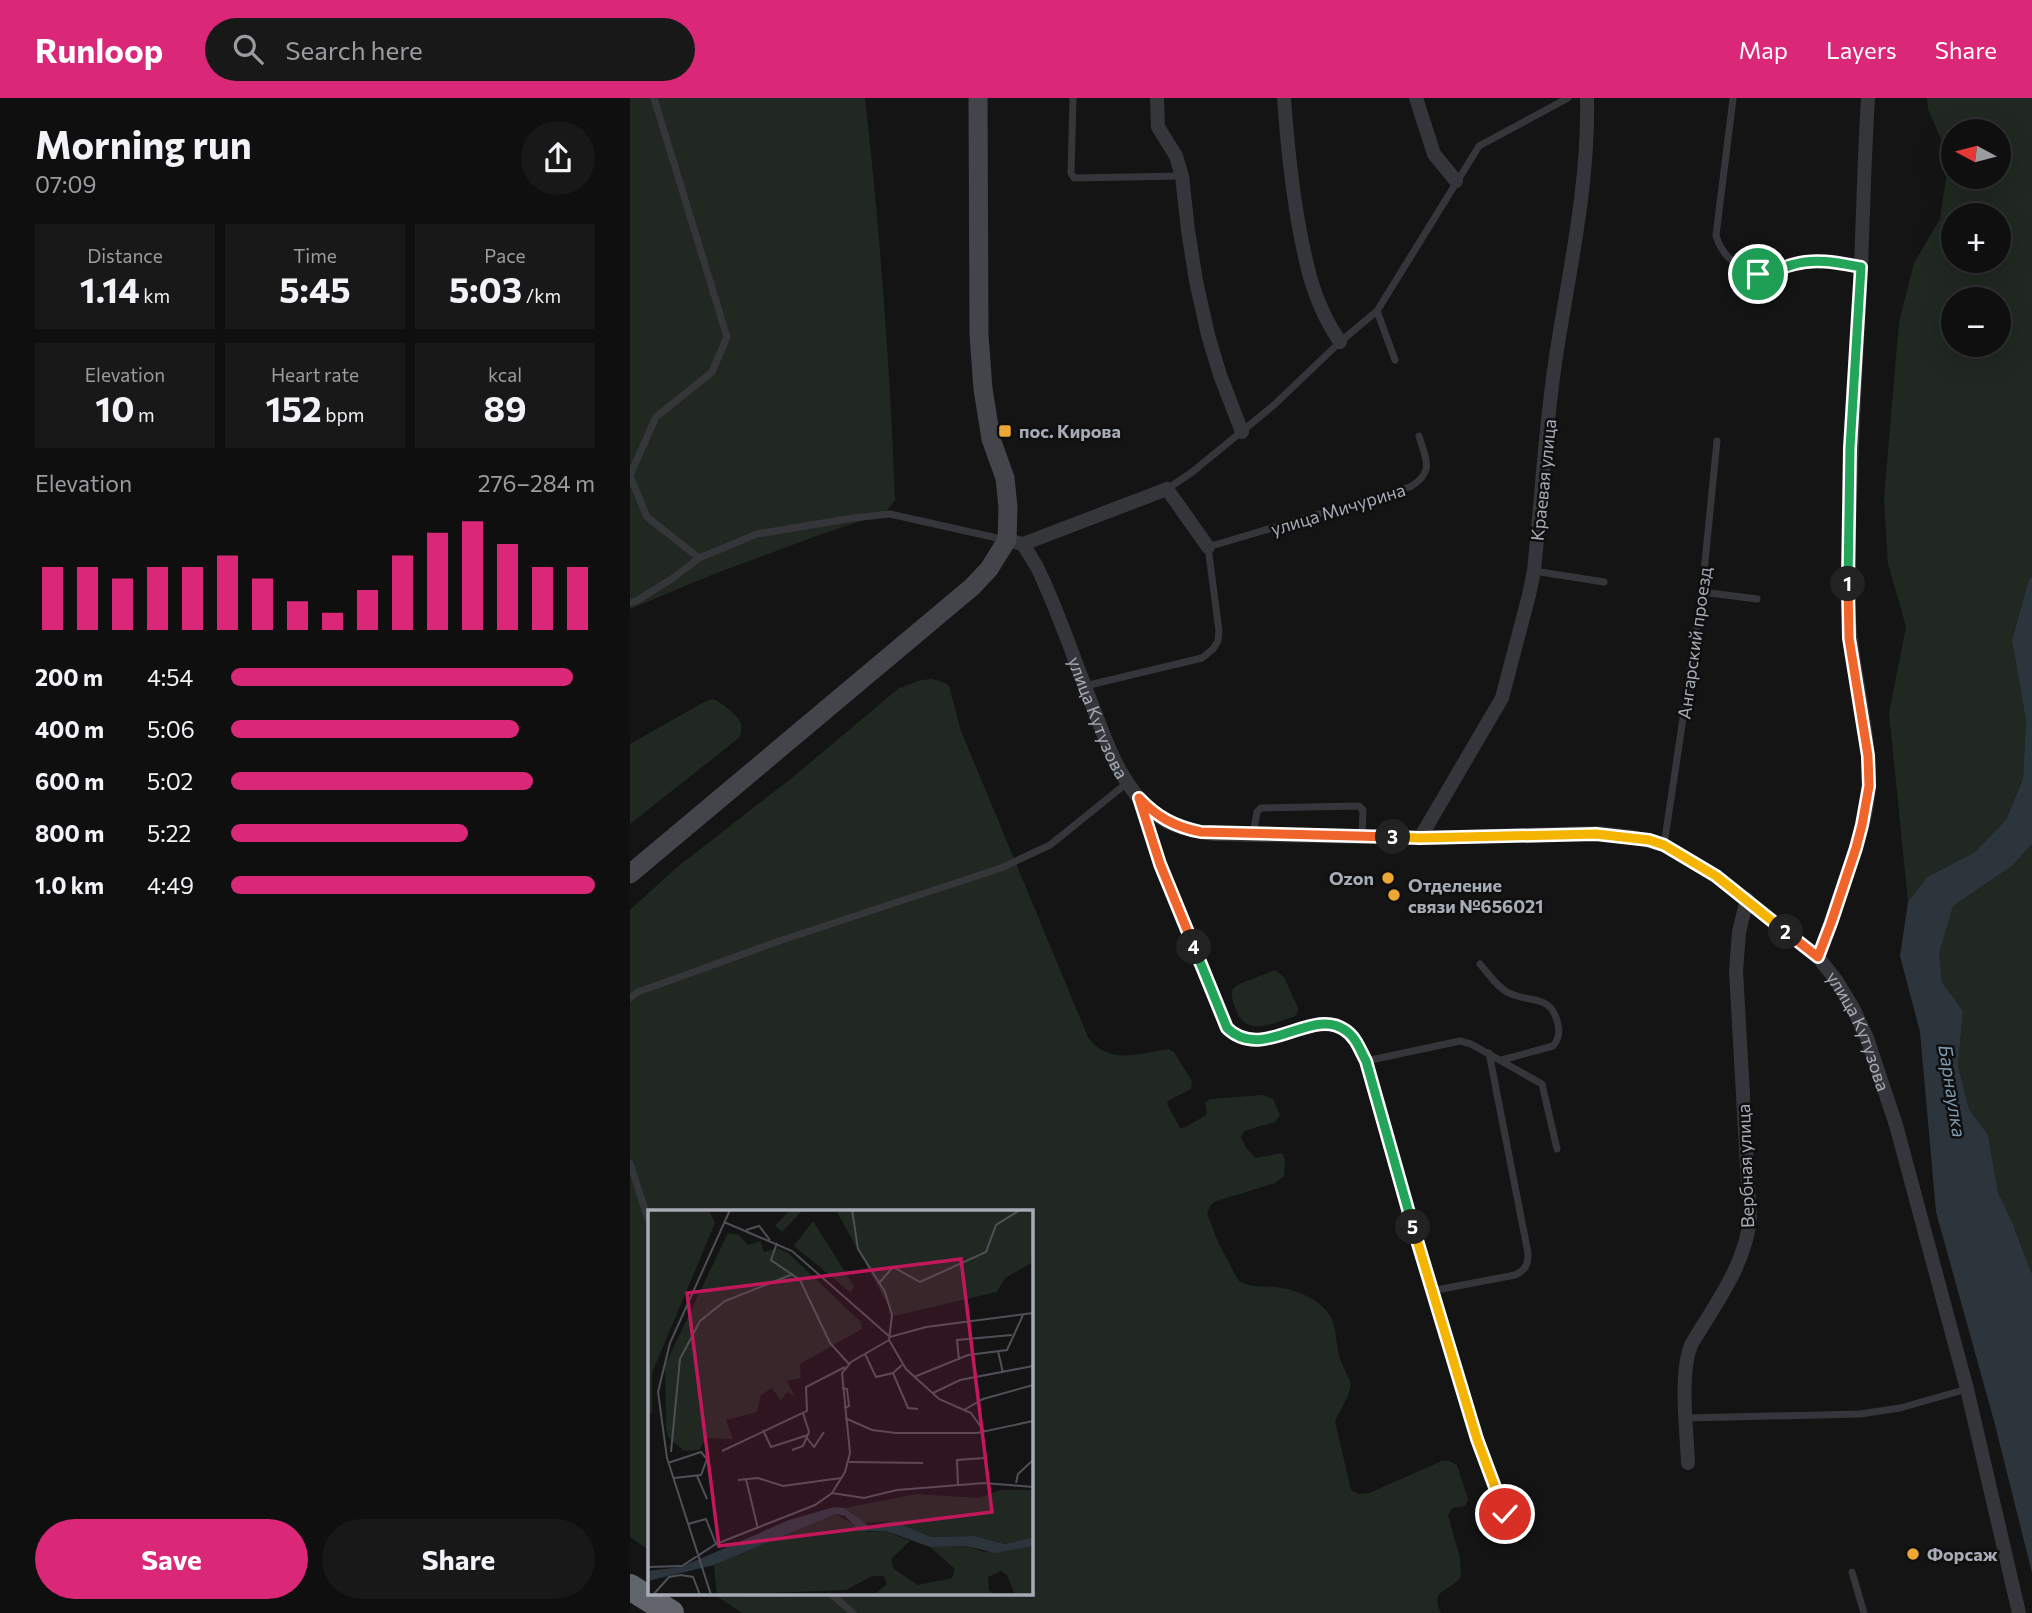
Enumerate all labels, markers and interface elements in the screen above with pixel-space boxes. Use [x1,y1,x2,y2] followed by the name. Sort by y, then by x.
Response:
[205,18,695,81] search box
[35,29,163,70] text: Runloop
[229,30,267,68] icon: search
[285,34,423,65] text: Search here
[1739,35,1788,64] text: Map
[1826,35,1897,64] text: Layers
[1935,35,1997,64] text: Share
[1941,119,2011,189] north arrow
[1941,119,2011,357] map controls
[35,120,252,167] text: Morning run
[521,121,595,195] button: share
[35,170,96,198] text: 07:09
[1941,203,2011,273] button: +
[87,244,163,267] text: Distance
[293,244,337,267] text: Time
[484,244,526,267] text: Pace
[1728,244,1788,304] pin
[1739,255,1777,293] icon: arrive
[80,267,140,310] text: 1.14
[279,267,351,310] text: 5:45
[449,267,522,310] text: 5:03
[140,284,170,307] text: km
[522,284,561,307] text: /km
[1941,287,2011,357] button: −
[85,363,165,386] text: Elevation
[271,363,359,386] text: Heart rate
[488,363,522,386] text: kcal
[95,386,134,429] text: 10
[266,386,322,429] text: 152
[483,386,527,429] text: 89
[134,403,155,426] text: m
[322,403,364,426] text: bpm
[1526,418,1560,542] street label: Краевая улица
[1019,420,1121,442] place label: пос. Кирова
[997,423,1013,439] marker: пос. Кирова
[35,469,132,497] text: Elevation
[478,469,595,497] text: 276–284 m
[1268,478,1408,540] street label: улица Мичурина
[1672,565,1716,720] street label: Ангарский проезд
[1830,566,1866,602] pin: 1
[1843,572,1852,595] text: 1
[1064,654,1133,783] street label: улица Кутузова
[35,663,103,691] text: 200 m
[147,663,193,691] text: 4:54
[35,715,104,743] text: 400 m
[147,715,195,743] text: 5:06
[35,767,104,795] text: 600 m
[147,767,193,795] text: 5:02
[35,819,104,847] text: 800 m
[147,819,191,847] text: 5:22
[1376,820,1410,854] pin: 3
[1387,825,1398,848] text: 3
[1329,867,1374,889] place label: Ozon
[1380,870,1396,886] marker: Ozon
[35,871,104,899] text: 1.0 km
[147,871,194,899] text: 4:49
[1408,874,1543,917] place label: Отделение связи №656021
[1386,887,1402,903] marker: Отделение связи №656021
[1768,914,1804,950] pin: 2
[1780,920,1791,943] text: 2
[1176,930,1212,964] pin: 4
[1188,935,1199,958] text: 4
[1822,966,1895,1094] street label: улица Кутузова
[1934,1043,1972,1139] water label: Барнаулка
[1732,1104,1758,1228] street label: Вербная улица
[648,1210,1032,1596] inset map
[1396,1210,1430,1244] pin: 5
[1407,1215,1418,1238] text: 5
[1475,1484,1535,1544] pin
[1486,1495,1524,1533] icon: check
[35,1519,308,1599] button: Save
[322,1519,595,1599] button: Share
[1927,1543,1999,1565] place label: Форсаж
[1905,1546,1921,1562] marker: Форсаж

